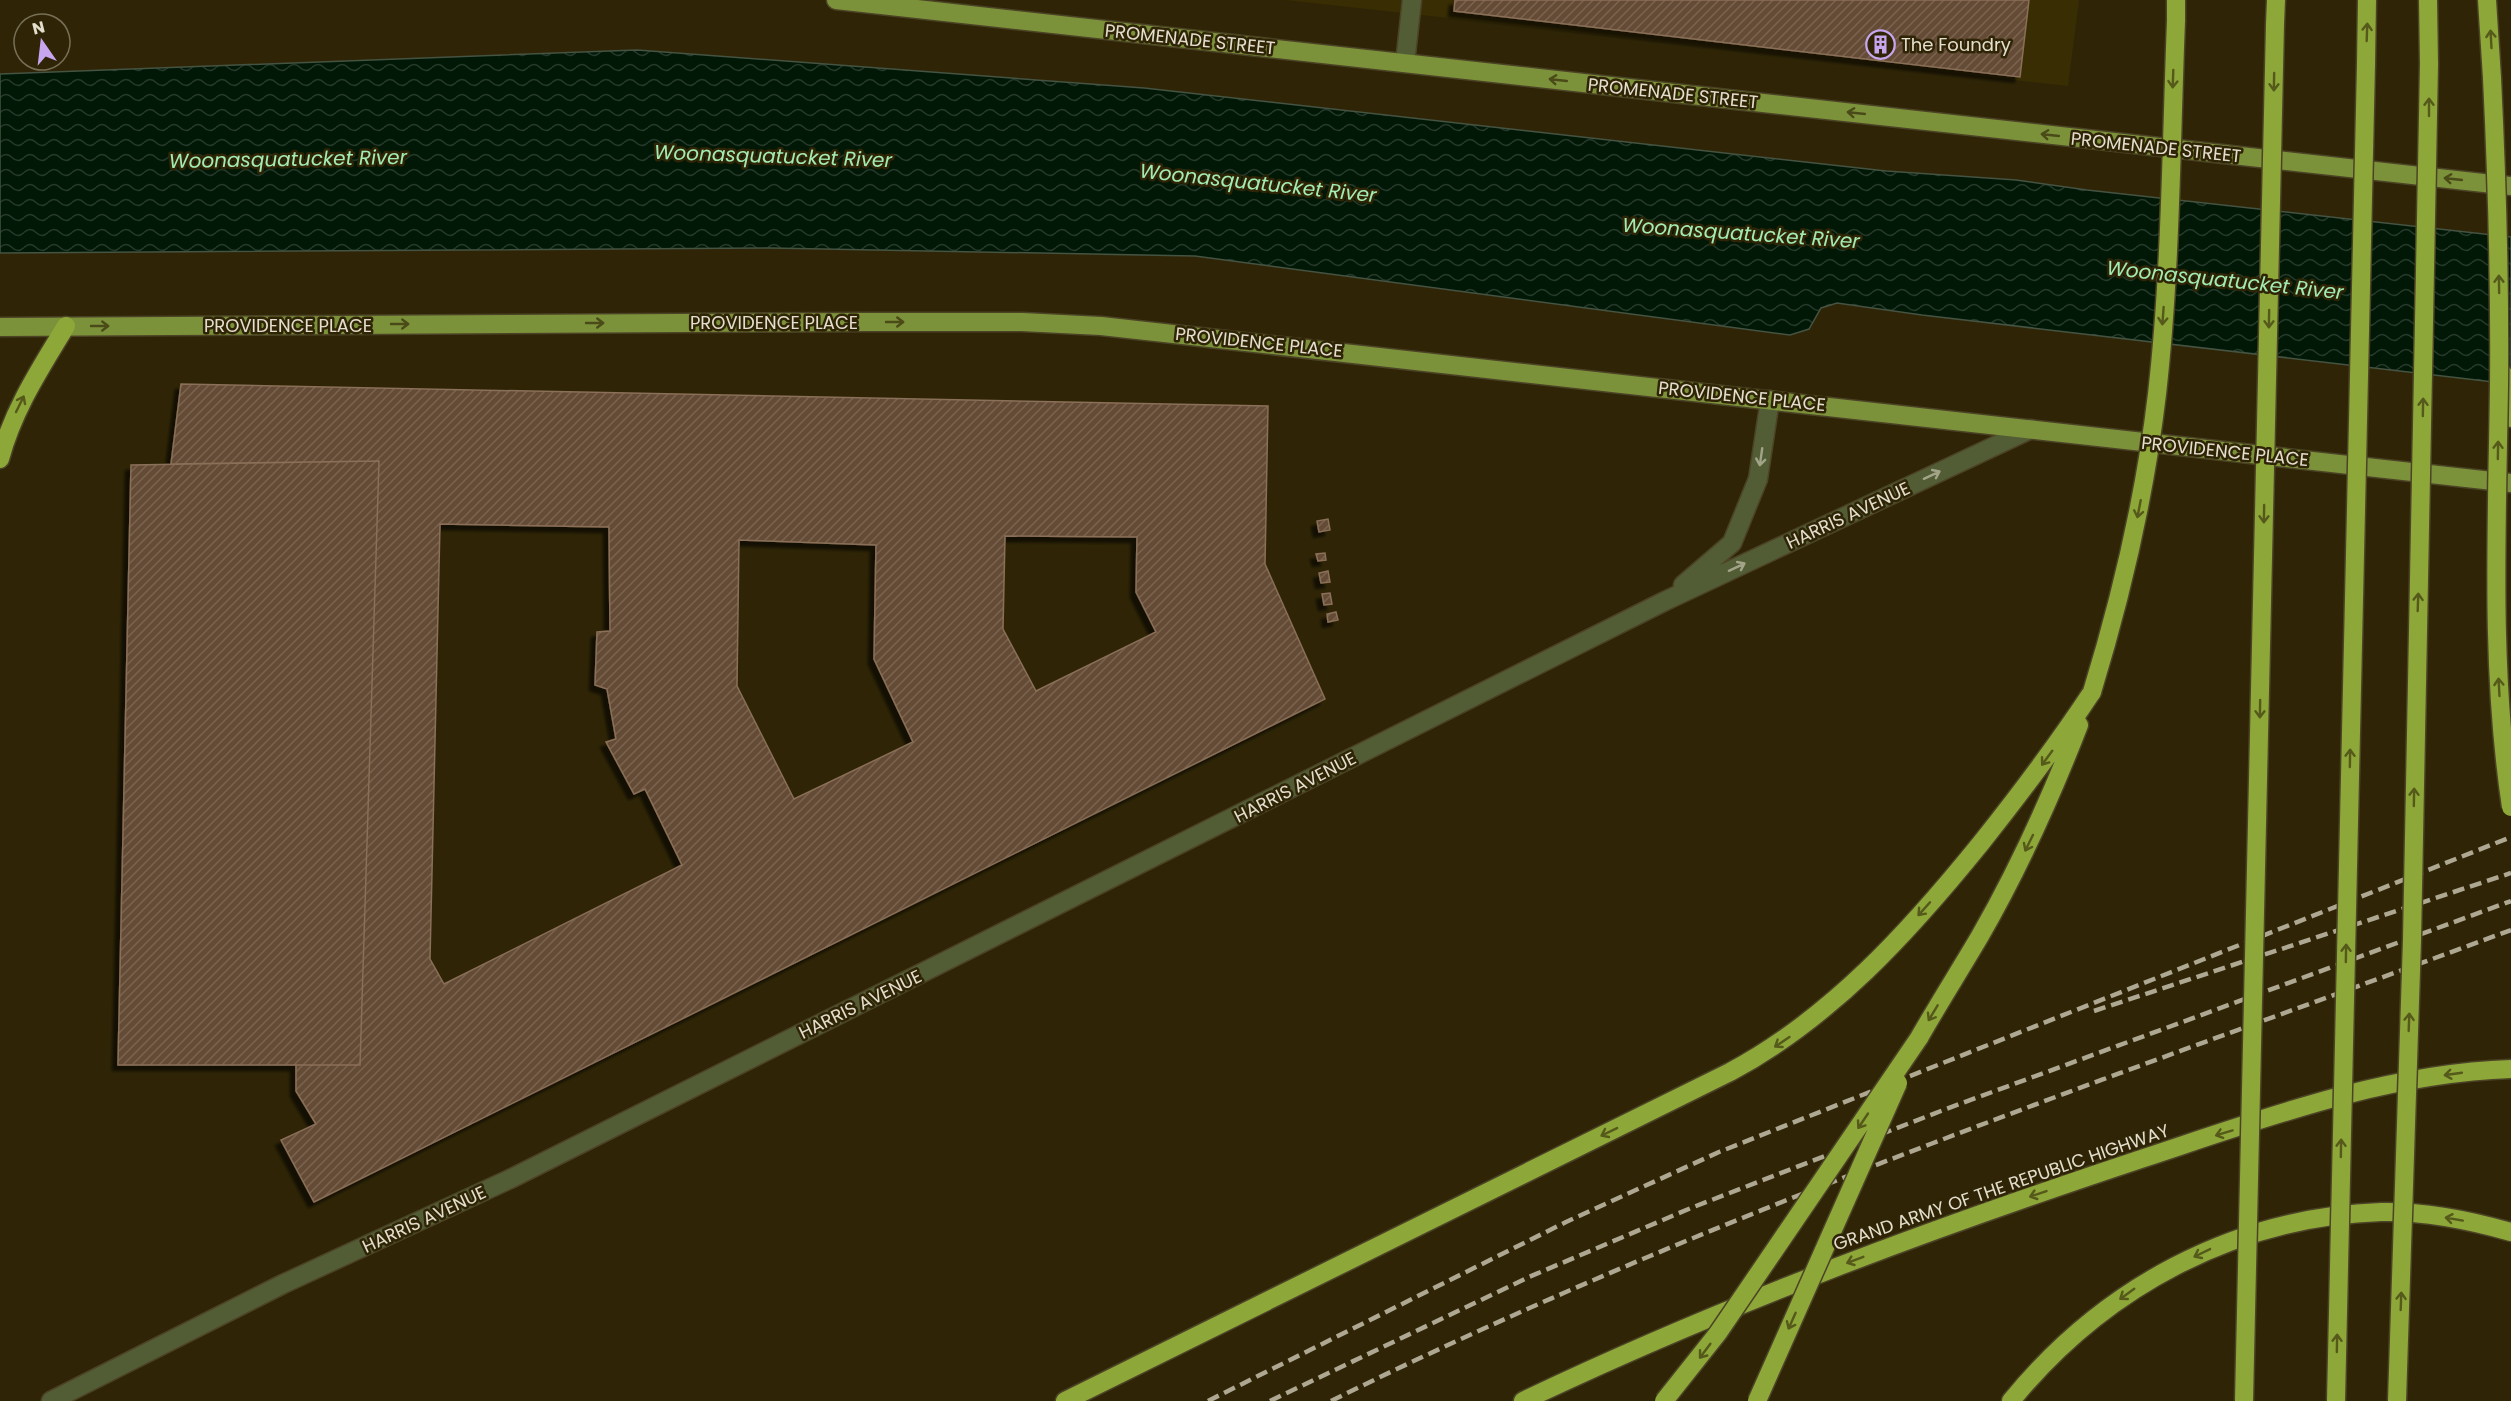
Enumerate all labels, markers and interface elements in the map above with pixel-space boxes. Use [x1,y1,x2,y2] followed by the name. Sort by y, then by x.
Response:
[12,12,72,72] north arrow
[30,15,47,41] text: N
[1104,18,1277,60] street label: PROMENADE STREET
[2361,23,2372,43] one-way arrow
[1864,28,1896,60] building icon: The Foundry
[2485,29,2496,49] one-way arrow
[1901,32,2011,57] place label: The Foundry
[2168,69,2179,89] one-way arrow
[1587,72,1760,114] street label: PROMENADE STREET
[2268,72,2280,92] one-way arrow
[1549,74,1569,85] one-way arrow
[2423,97,2435,117] one-way arrow
[1847,108,1867,119] one-way arrow
[2070,126,2243,168] street label: PROMENADE STREET
[2041,129,2061,140] one-way arrow
[654,138,893,174] water label: Woonasquatucket River
[169,143,408,175] water label: Woonasquatucket River
[1138,157,1378,209] water label: Woonasquatucket River
[2443,173,2463,184] one-way arrow
[1621,211,1861,255] water label: Woonasquatucket River
[2105,254,2345,306] water label: Woonasquatucket River
[2493,275,2504,295] one-way arrow
[2157,306,2168,326] one-way arrow
[2263,309,2274,329] one-way arrow
[690,310,858,335] street label: PROVIDENCE PLACE
[204,313,372,338] street label: PROVIDENCE PLACE
[885,316,905,328] one-way arrow
[585,317,605,329] one-way arrow
[390,318,410,330] one-way arrow
[90,320,110,332] one-way arrow
[1174,321,1344,363] street label: PROVIDENCE PLACE
[1657,375,1827,417] street label: PROVIDENCE PLACE
[15,396,27,414] one-way arrow
[2417,397,2429,417] one-way arrow
[2140,430,2310,472] street label: PROVIDENCE PLACE
[2492,440,2504,460] one-way arrow
[1756,447,1767,467] one-way arrow
[1923,469,1941,481] one-way arrow
[1782,475,1914,555] street label: HARRIS AVENUE
[2133,499,2144,519] one-way arrow
[2259,504,2270,524] one-way arrow
[1728,561,1746,573] one-way arrow
[2412,592,2424,612] one-way arrow
[2493,677,2504,697] one-way arrow
[2254,699,2266,719] one-way arrow
[1230,745,1360,829] street label: HARRIS AVENUE
[2344,748,2356,768] one-way arrow
[2041,749,2053,765] one-way arrow
[2408,787,2420,807] one-way arrow
[2022,834,2034,852] one-way arrow
[1917,901,1931,916] one-way arrow
[2340,943,2351,963] one-way arrow
[794,963,926,1045] street label: HARRIS AVENUE
[1927,1004,1939,1021] one-way arrow
[2403,1012,2414,1032] one-way arrow
[1774,1036,1791,1048] one-way arrow
[2443,1069,2463,1080] one-way arrow
[1857,1112,1869,1129] one-way arrow
[1830,1117,2173,1256] street label: GRAND ARMY OF THE REPUBLIC HIGHWAY
[1601,1127,1619,1138] one-way arrow
[2215,1128,2234,1139] one-way arrow
[2335,1138,2347,1158] one-way arrow
[358,1179,490,1259] street label: HARRIS AVENUE
[2029,1189,2048,1200] one-way arrow
[2445,1213,2464,1224] one-way arrow
[2194,1247,2212,1259] one-way arrow
[1846,1255,1865,1266] one-way arrow
[2120,1288,2136,1301] one-way arrow
[2395,1291,2406,1311] one-way arrow
[1786,1312,1797,1330] one-way arrow
[2331,1333,2343,1353] one-way arrow
[1698,1342,1711,1358] one-way arrow

